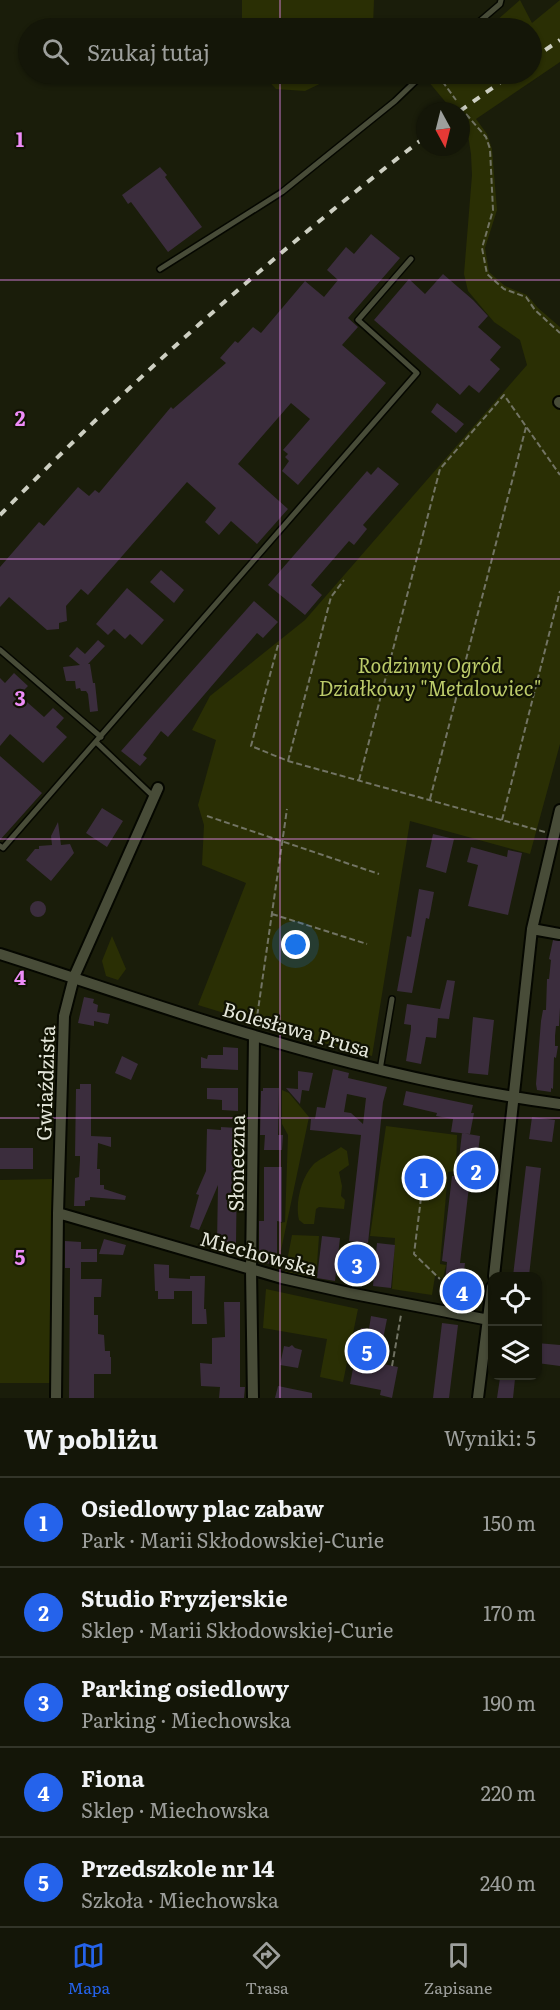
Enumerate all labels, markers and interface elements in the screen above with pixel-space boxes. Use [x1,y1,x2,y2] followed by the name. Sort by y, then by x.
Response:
[18,18,542,84] search box
[39,35,72,68] icon: search
[87,35,210,68] text: Szukaj tutaj
[416,102,470,156] north arrow
[16,123,24,153] text: 1
[15,402,26,432] text: 2
[319,649,541,702] park label: Rodzinny Ogród Działkowy "Metalowiec"
[14,682,26,712] text: 3
[281,930,310,959] your location
[14,961,26,991] text: 4
[219,993,375,1064] street label: Bolesława Prusa
[27,1025,61,1141] street label: Gwiaździsta
[219,1114,251,1212] street label: Słoneczna
[456,1148,496,1192] pin: 2
[404,1156,444,1200] pin: 1
[197,1222,321,1282] street label: Miechowska
[15,1241,26,1271] text: 5
[338,1242,376,1286] pin: 3
[442,1268,482,1314] pin: 4
[488,1272,542,1380] map controls
[488,1272,542,1326] button: locate
[488,1326,542,1380] button: layers
[348,1328,386,1374] pin: 5
[24,1418,158,1457] text: W pobliżu
[444,1422,536,1452] text: Wyniki: 5
[81,1491,324,1524] text: Osiedlowy plac zabaw
[39,1507,48,1537] text: 1
[483,1507,536,1537] text: 150 m
[81,1524,384,1554] text: Park · Marii Skłodowskiej-Curie
[81,1581,288,1614] text: Studio Fryzjerskie
[38,1597,49,1627] text: 2
[483,1597,536,1627] text: 170 m
[81,1614,393,1644] text: Sklep · Marii Skłodowskiej-Curie
[81,1671,289,1704] text: Parking osiedlowy
[38,1687,49,1717] text: 3
[482,1687,536,1717] text: 190 m
[81,1704,291,1734] text: Parking · Miechowska
[81,1761,144,1794] text: Fiona
[37,1777,50,1807] text: 4
[481,1777,536,1807] text: 220 m
[81,1794,269,1824] text: Sklep · Miechowska
[81,1851,274,1884] text: Przedszkole nr 14
[38,1867,49,1897] text: 5
[480,1867,536,1897] text: 240 m
[81,1884,279,1914] text: Szkoła · Miechowska
[68,1939,110,1999] tab: Mapa
[245,1939,289,1999] tab: Trasa
[424,1939,492,1999] tab: Zapisane

